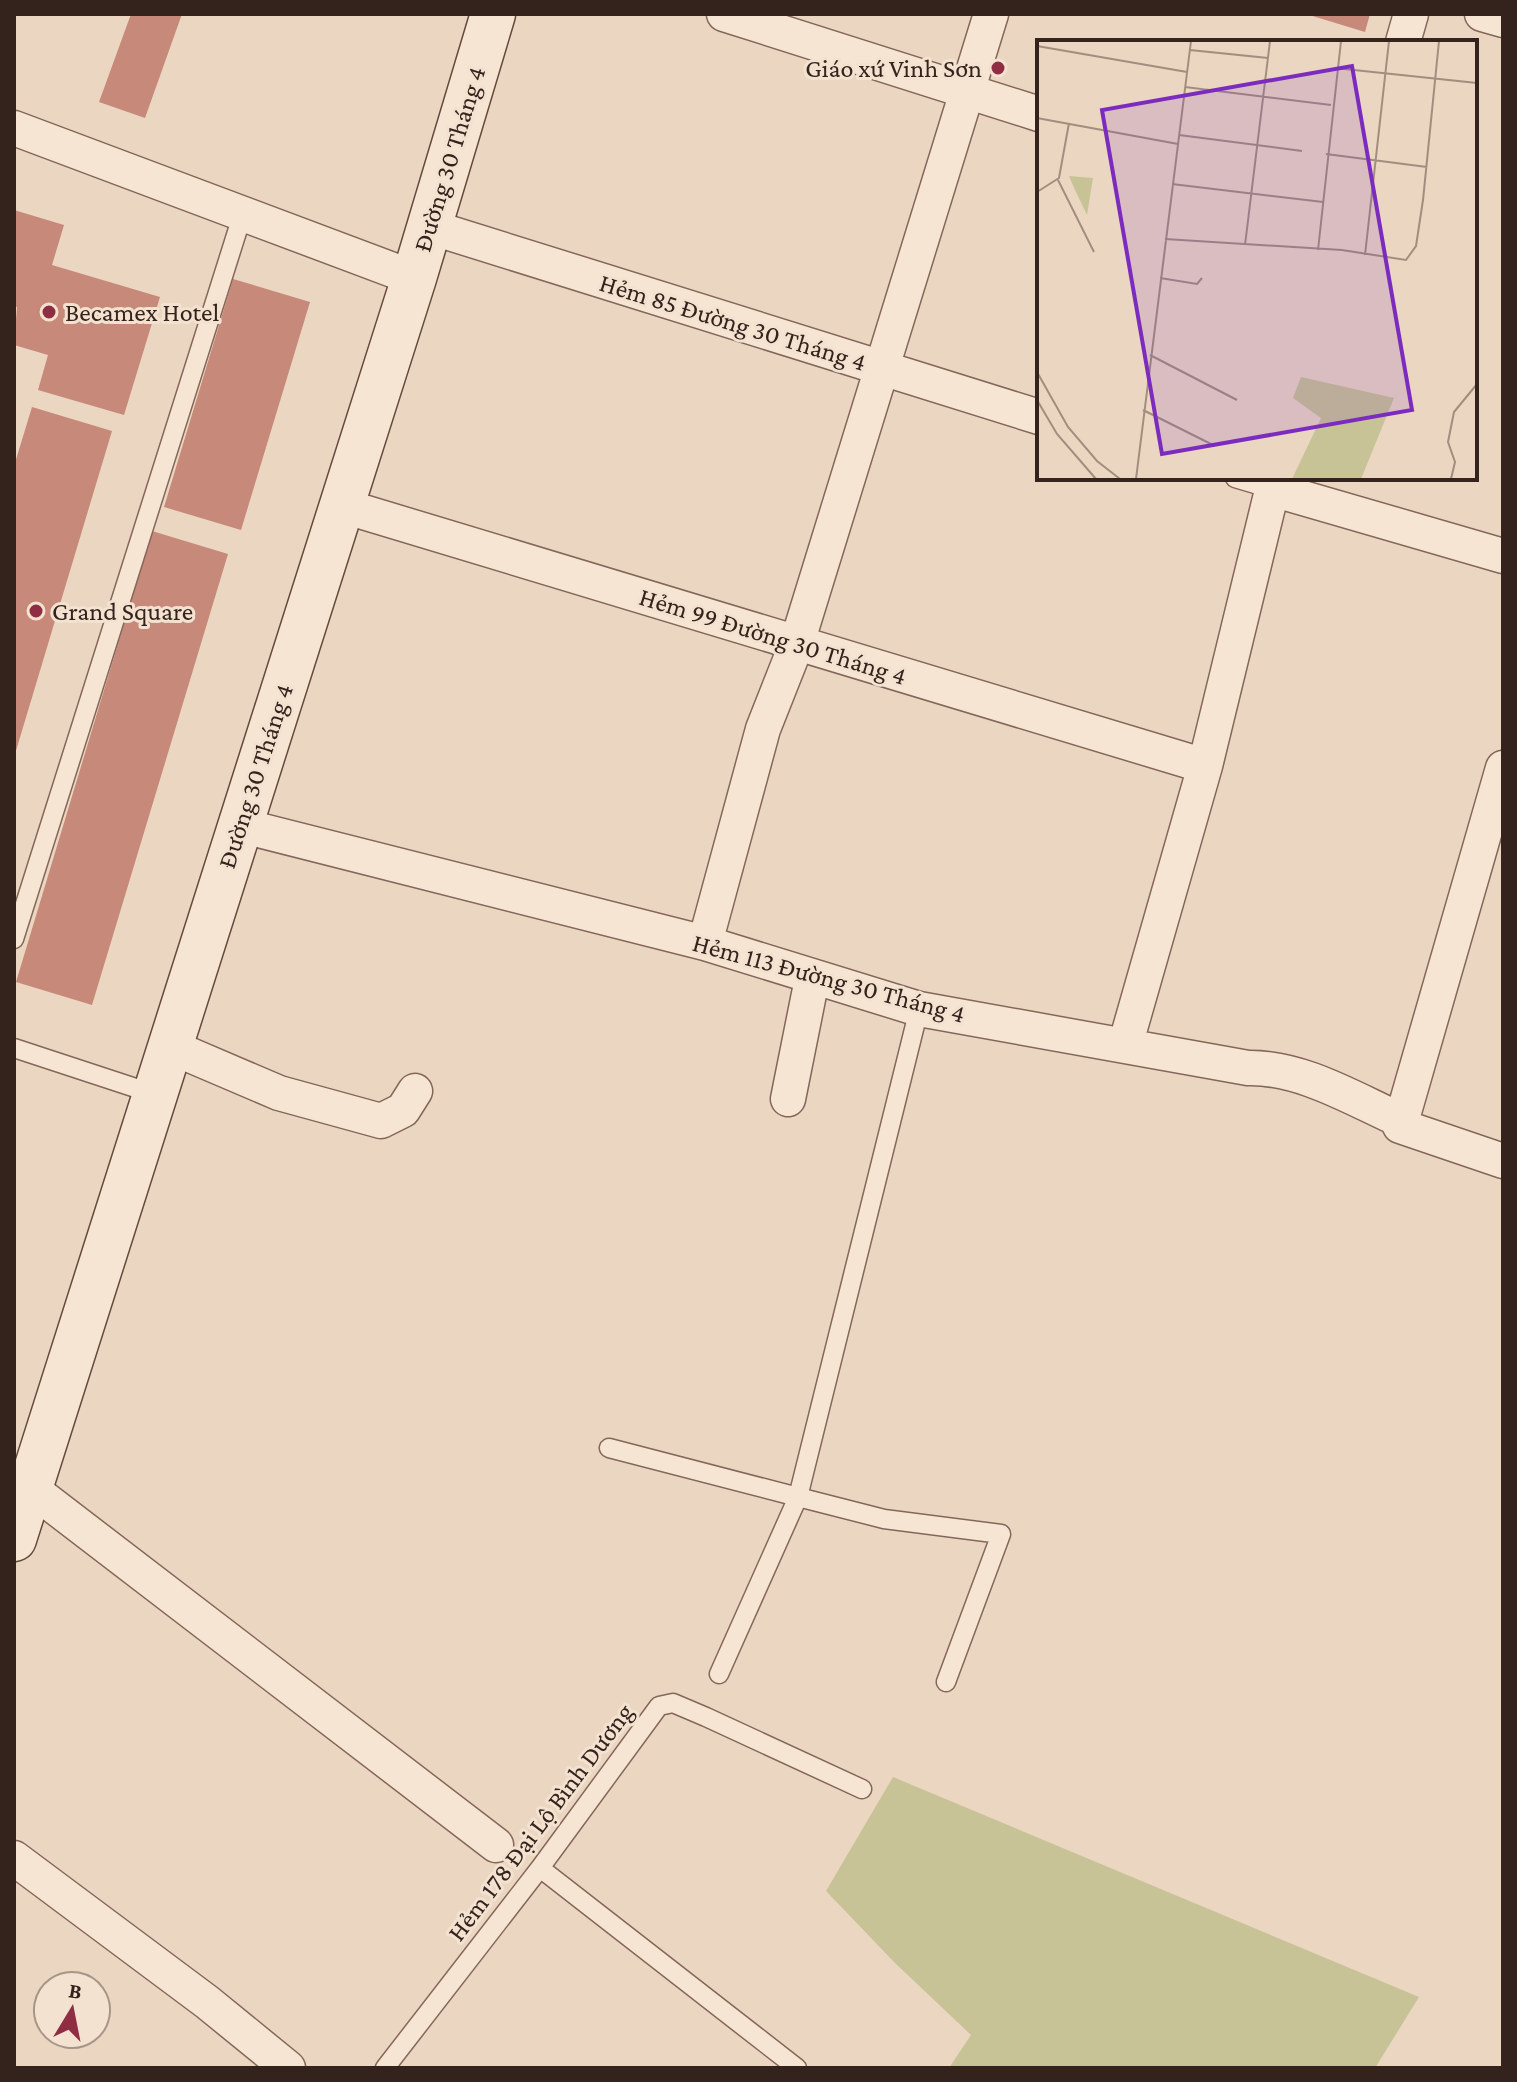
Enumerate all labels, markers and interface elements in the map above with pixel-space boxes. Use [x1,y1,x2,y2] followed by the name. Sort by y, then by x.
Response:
[1037,40,1477,480] inset map
[805,54,982,83] place label: Giáo xứ Vinh Sơn
[989,59,1007,77] marker: Giáo xứ Vinh Sơn
[408,63,491,255] street label: Đường 30 Tháng 4
[596,268,870,377] street label: Hẻm 85 Đường 30 Tháng 4
[65,298,219,327] place label: Becamex Hotel
[40,303,58,321] marker: Becamex Hotel
[636,582,910,691] street label: Hẻm 99 Đường 30 Tháng 4
[52,597,193,626] place label: Grand Square
[27,602,45,620] marker: Grand Square
[212,680,299,872] street label: Đường 30 Tháng 4
[689,928,968,1029] street label: Hẻm 113 Đường 30 Tháng 4
[442,1698,639,1947] street label: Hẻm 178 Đại Lộ Bình Dương
[32,1970,112,2050] north arrow
[67,1977,84,2004] text: B

